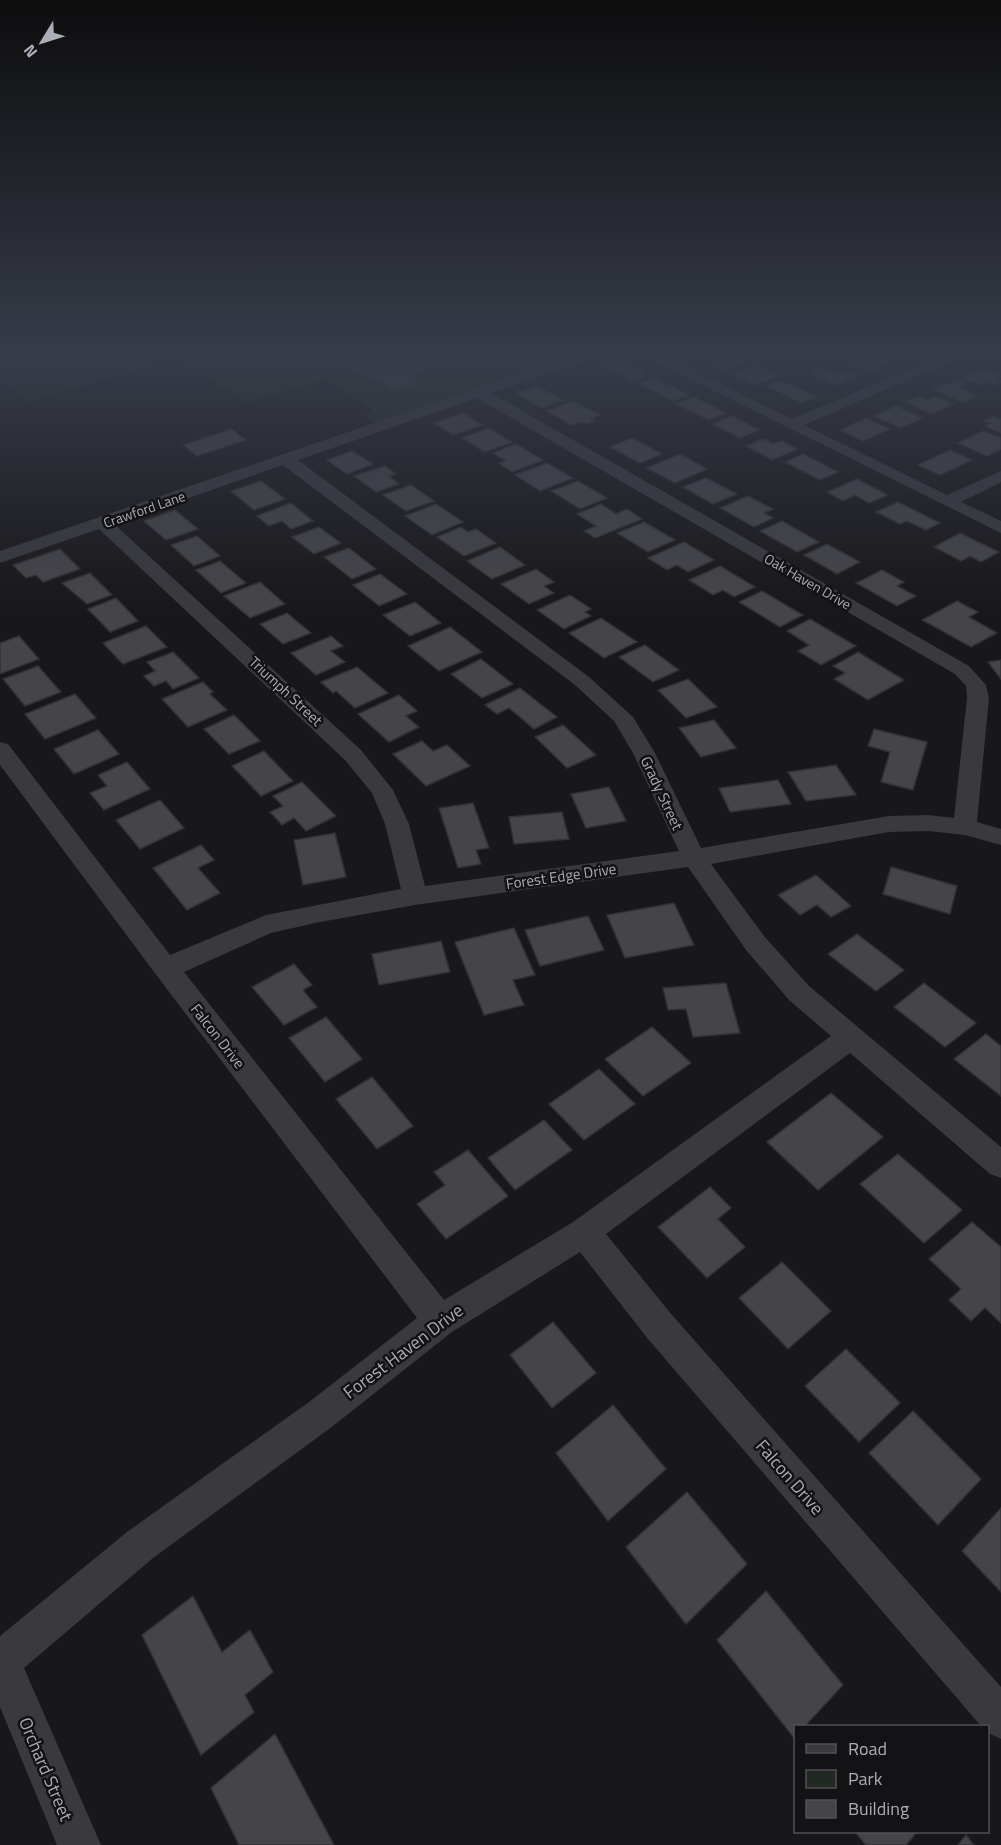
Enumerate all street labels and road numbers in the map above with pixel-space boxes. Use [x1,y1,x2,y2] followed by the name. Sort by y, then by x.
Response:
[100,485,188,533] street label: Crawford Lane
[761,548,855,614] street label: Oak Haven Drive
[244,651,329,732] street label: Triumph Street
[635,752,689,834] street label: Grady Street
[504,857,618,895] street label: Forest Edge Drive
[185,999,251,1073] street label: Falcon Drive
[337,1297,469,1405] street label: Forest Haven Drive
[750,1433,830,1521] street label: Falcon Drive
[12,1713,80,1826] street label: Orchard Street

